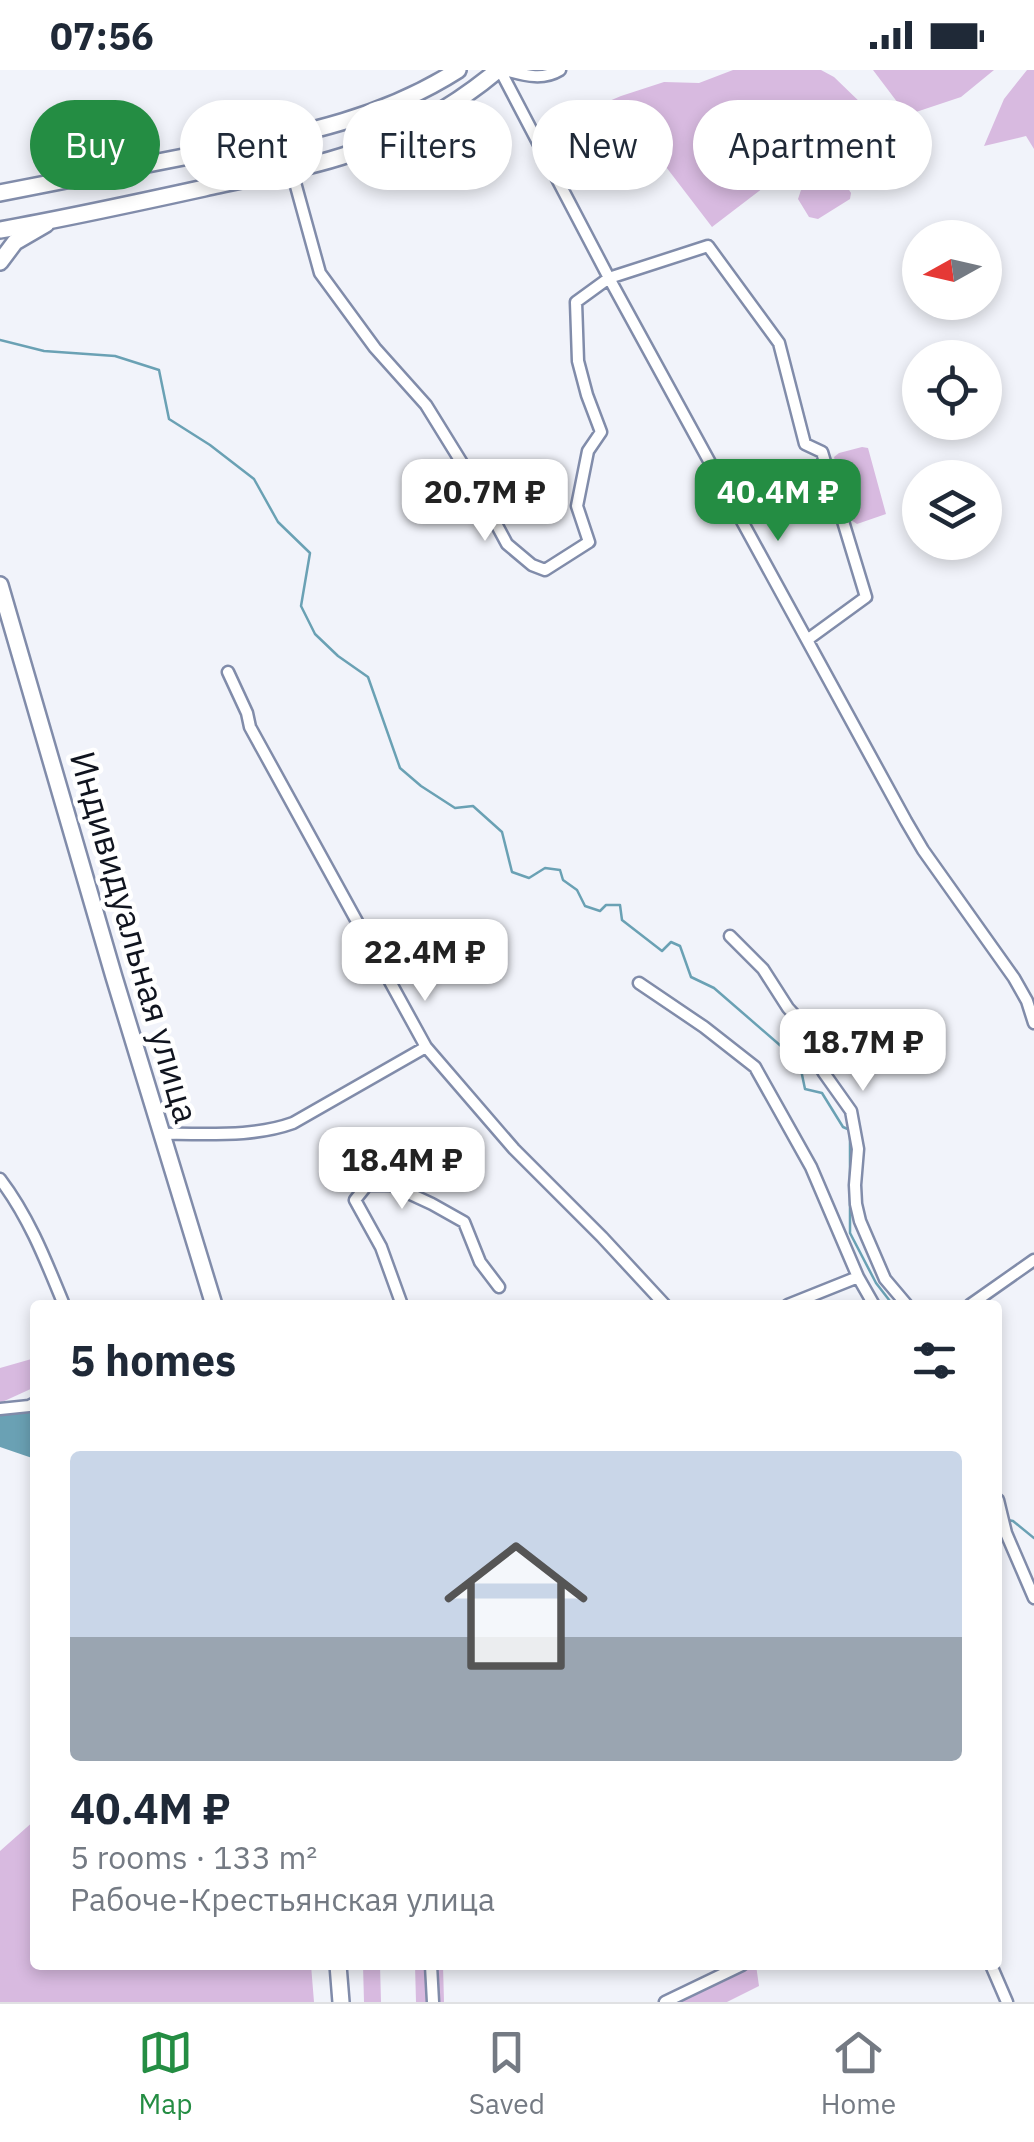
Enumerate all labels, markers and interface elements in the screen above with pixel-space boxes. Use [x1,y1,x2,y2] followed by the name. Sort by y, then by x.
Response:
[50,11,154,60] text: 07:56
[30,100,160,190] chip: Buy
[180,100,323,190] chip: Rent
[343,100,512,190] chip: Filters
[532,100,673,190] chip: New
[693,100,932,190] chip: Apartment
[902,220,1002,320] north arrow
[902,220,1002,560] map controls
[902,340,1002,440] button: locate
[393,459,577,544] pin: 20.7M ₽
[686,459,870,544] pin: 40.4M ₽
[902,460,1002,560] button: layers
[424,470,546,512] text: 20.7M ₽
[717,470,839,512] text: 40.4M ₽
[60,746,210,1128] street label: Индивидуальная улица
[333,919,517,1004] pin: 22.4M ₽
[364,930,486,972] text: 22.4M ₽
[771,1009,955,1094] pin: 18.7M ₽
[802,1020,924,1062] text: 18.7M ₽
[310,1127,494,1212] pin: 18.4M ₽
[341,1138,463,1180] text: 18.4M ₽
[70,1333,236,1388] text: 5 homes
[907,1333,962,1388] icon: filters
[426,1516,606,1696] icon: home
[70,1781,231,1836] text: 40.4M ₽
[70,1836,317,1878] text: 5 rooms · 133 m²
[70,1878,495,1920] text: Рабоче-Крестьянская улица
[138,2025,193,2122] tab: Map
[469,2025,545,2122] tab: Saved
[821,2025,896,2122] tab: Home

